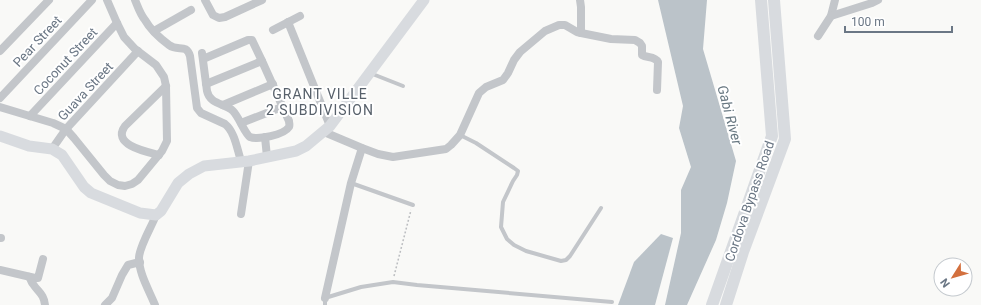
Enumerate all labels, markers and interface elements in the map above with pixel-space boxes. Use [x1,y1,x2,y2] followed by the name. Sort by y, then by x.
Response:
[845,8,952,34] scale bar
[10,13,65,70] street label: Pear Street
[851,15,885,29] text: 100 m
[30,25,100,98] street label: Coconut Street
[55,59,116,123] street label: Guava Street
[714,83,746,147] water label: Gabi River
[266,86,374,118] district label: GRANT VILLE 2 SUBDIVISION
[722,139,777,263] street label: Cordova Bypass Road
[933,257,973,297] north arrow
[938,276,953,290] text: N

